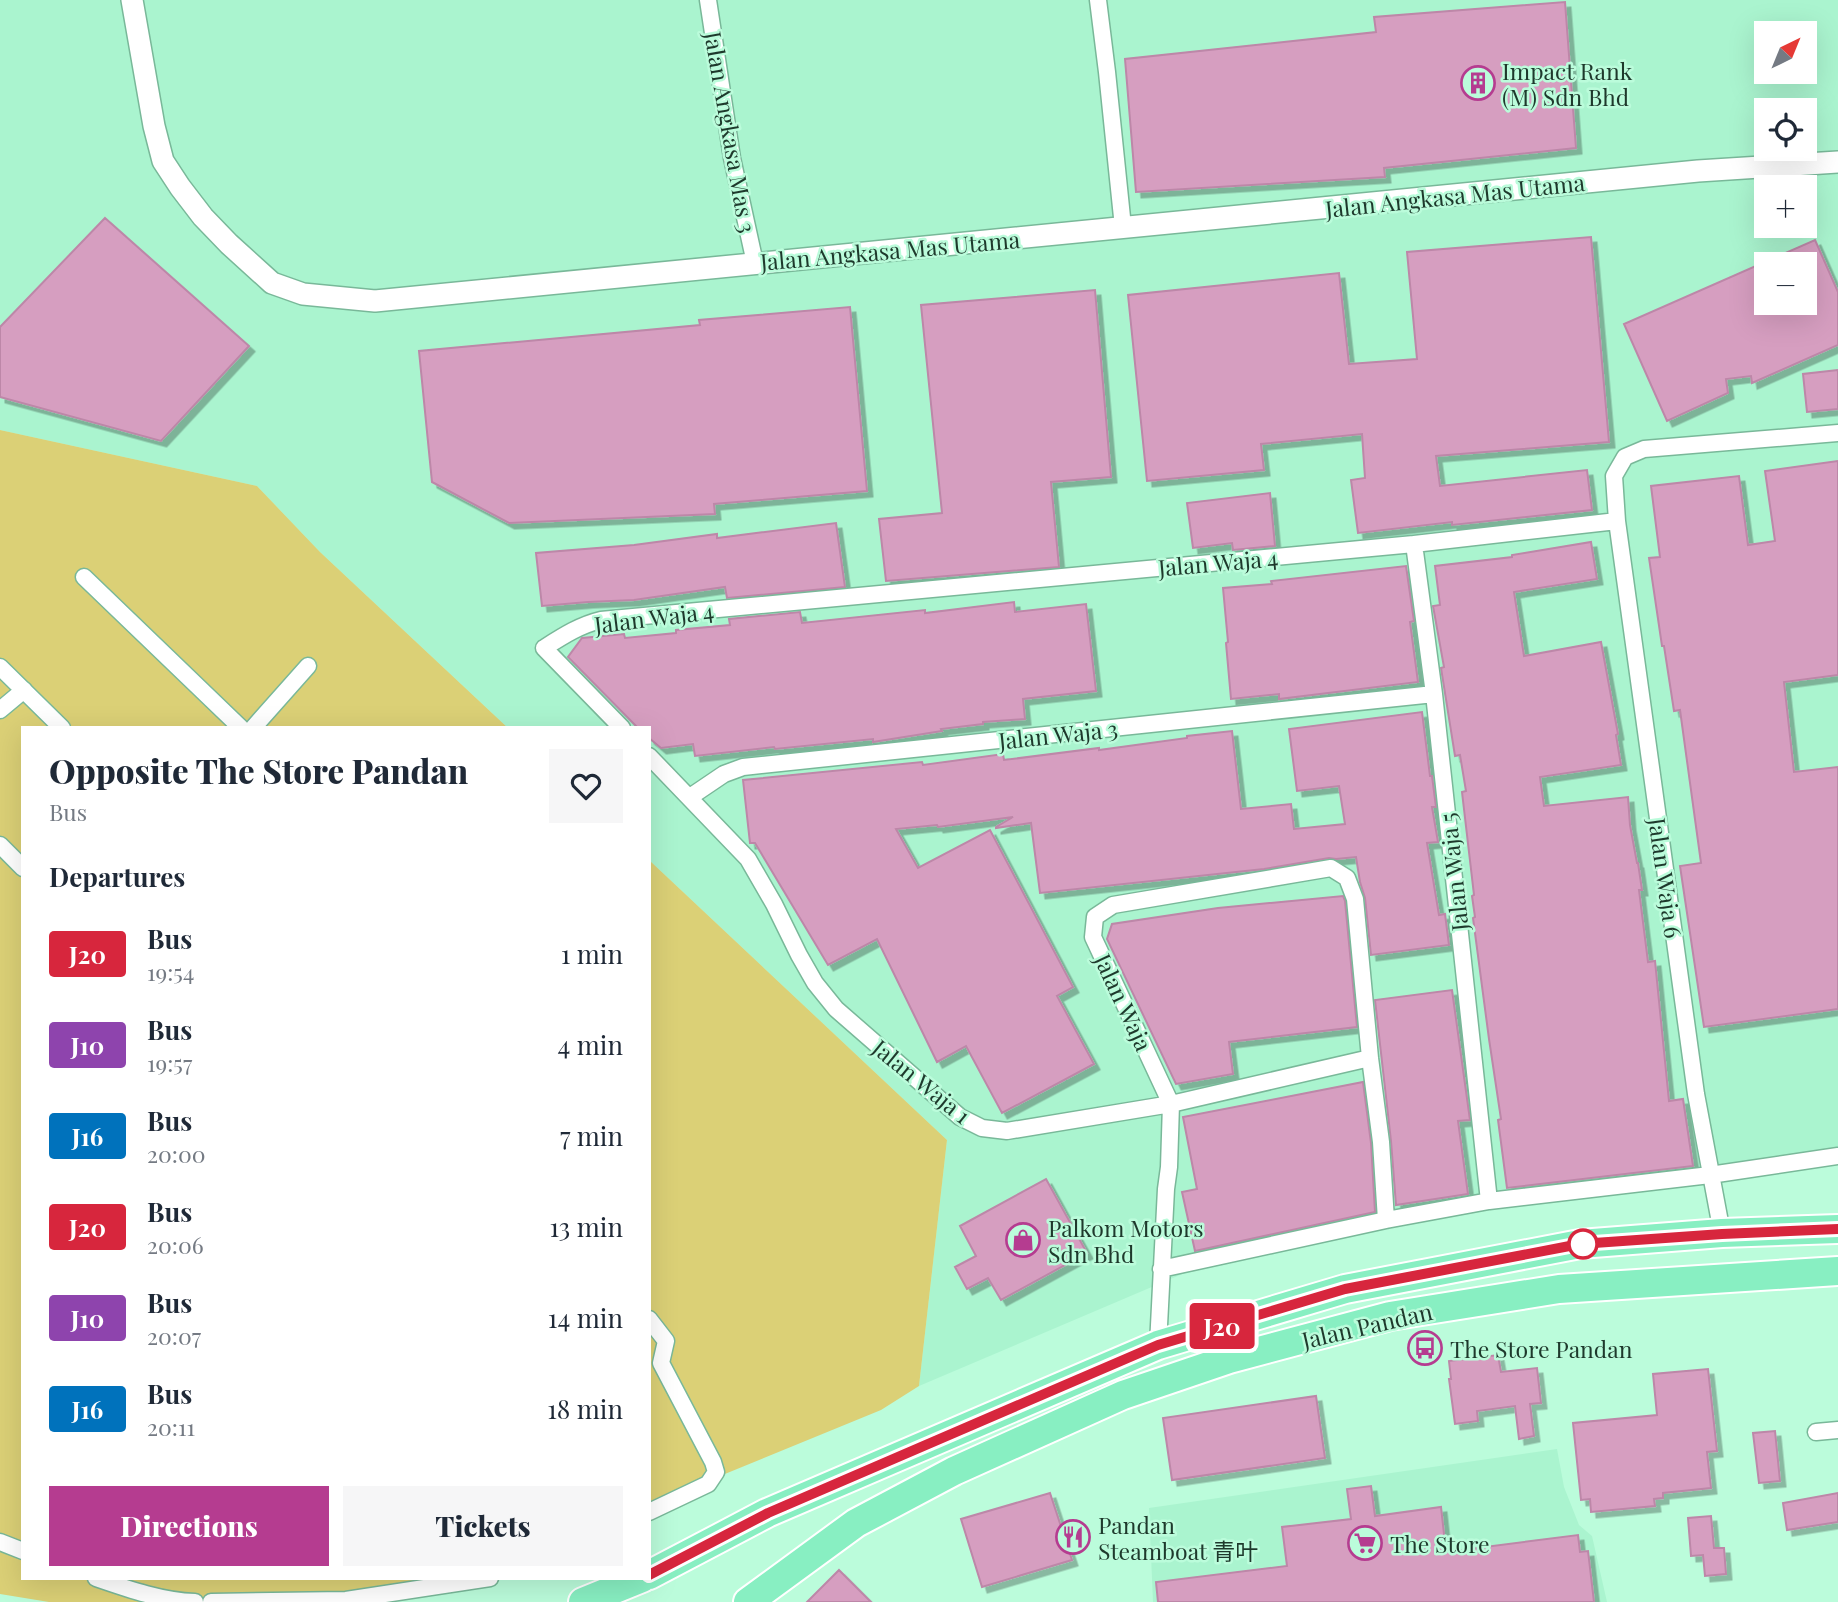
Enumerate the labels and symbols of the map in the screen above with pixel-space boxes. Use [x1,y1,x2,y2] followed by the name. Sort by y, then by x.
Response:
[1754,21,1816,84] north arrow
[698,28,764,235] street label: Jalan Angkasa Mas 3
[1502,55,1633,112] place label: Impact Rank (M) Sdn Bhd
[1459,64,1497,102] building icon: Impact Rank (M) Sdn Bhd
[1323,166,1587,224] street label: Jalan Angkasa Mas Utama
[758,223,1022,277] street label: Jalan Angkasa Mas Utama
[1156,541,1279,583] street label: Jalan Waja 4
[591,594,716,640] street label: Jalan Waja 4
[996,712,1119,756] street label: Jalan Waja 3
[1431,811,1475,934] street label: Jalan Waja 5
[1642,815,1690,940] street label: Jalan Waja 6
[1088,947,1160,1056] street label: Jalan Waja
[866,1031,978,1130] street label: Jalan Waja 1
[1048,1212,1204,1269] place label: Palkom Motors Sdn Bhd
[1004,1221,1042,1259] shop icon: Palkom Motors Sdn Bhd
[1568,1229,1598,1259] unlabelled marker
[1298,1295,1436,1355] street label: Jalan Pandan
[1182,1303,1262,1349] line badge: J20
[1406,1329,1444,1367] bus stop icon: The Store Pandan
[1450,1333,1633,1364] place label: The Store Pandan
[1098,1509,1259,1566] place label: Pandan Steamboat 青叶
[1054,1518,1092,1556] restaurant icon: Pandan Steamboat 青叶
[1346,1524,1384,1562] supermarket icon: The Store
[1390,1528,1490,1559] place label: The Store

